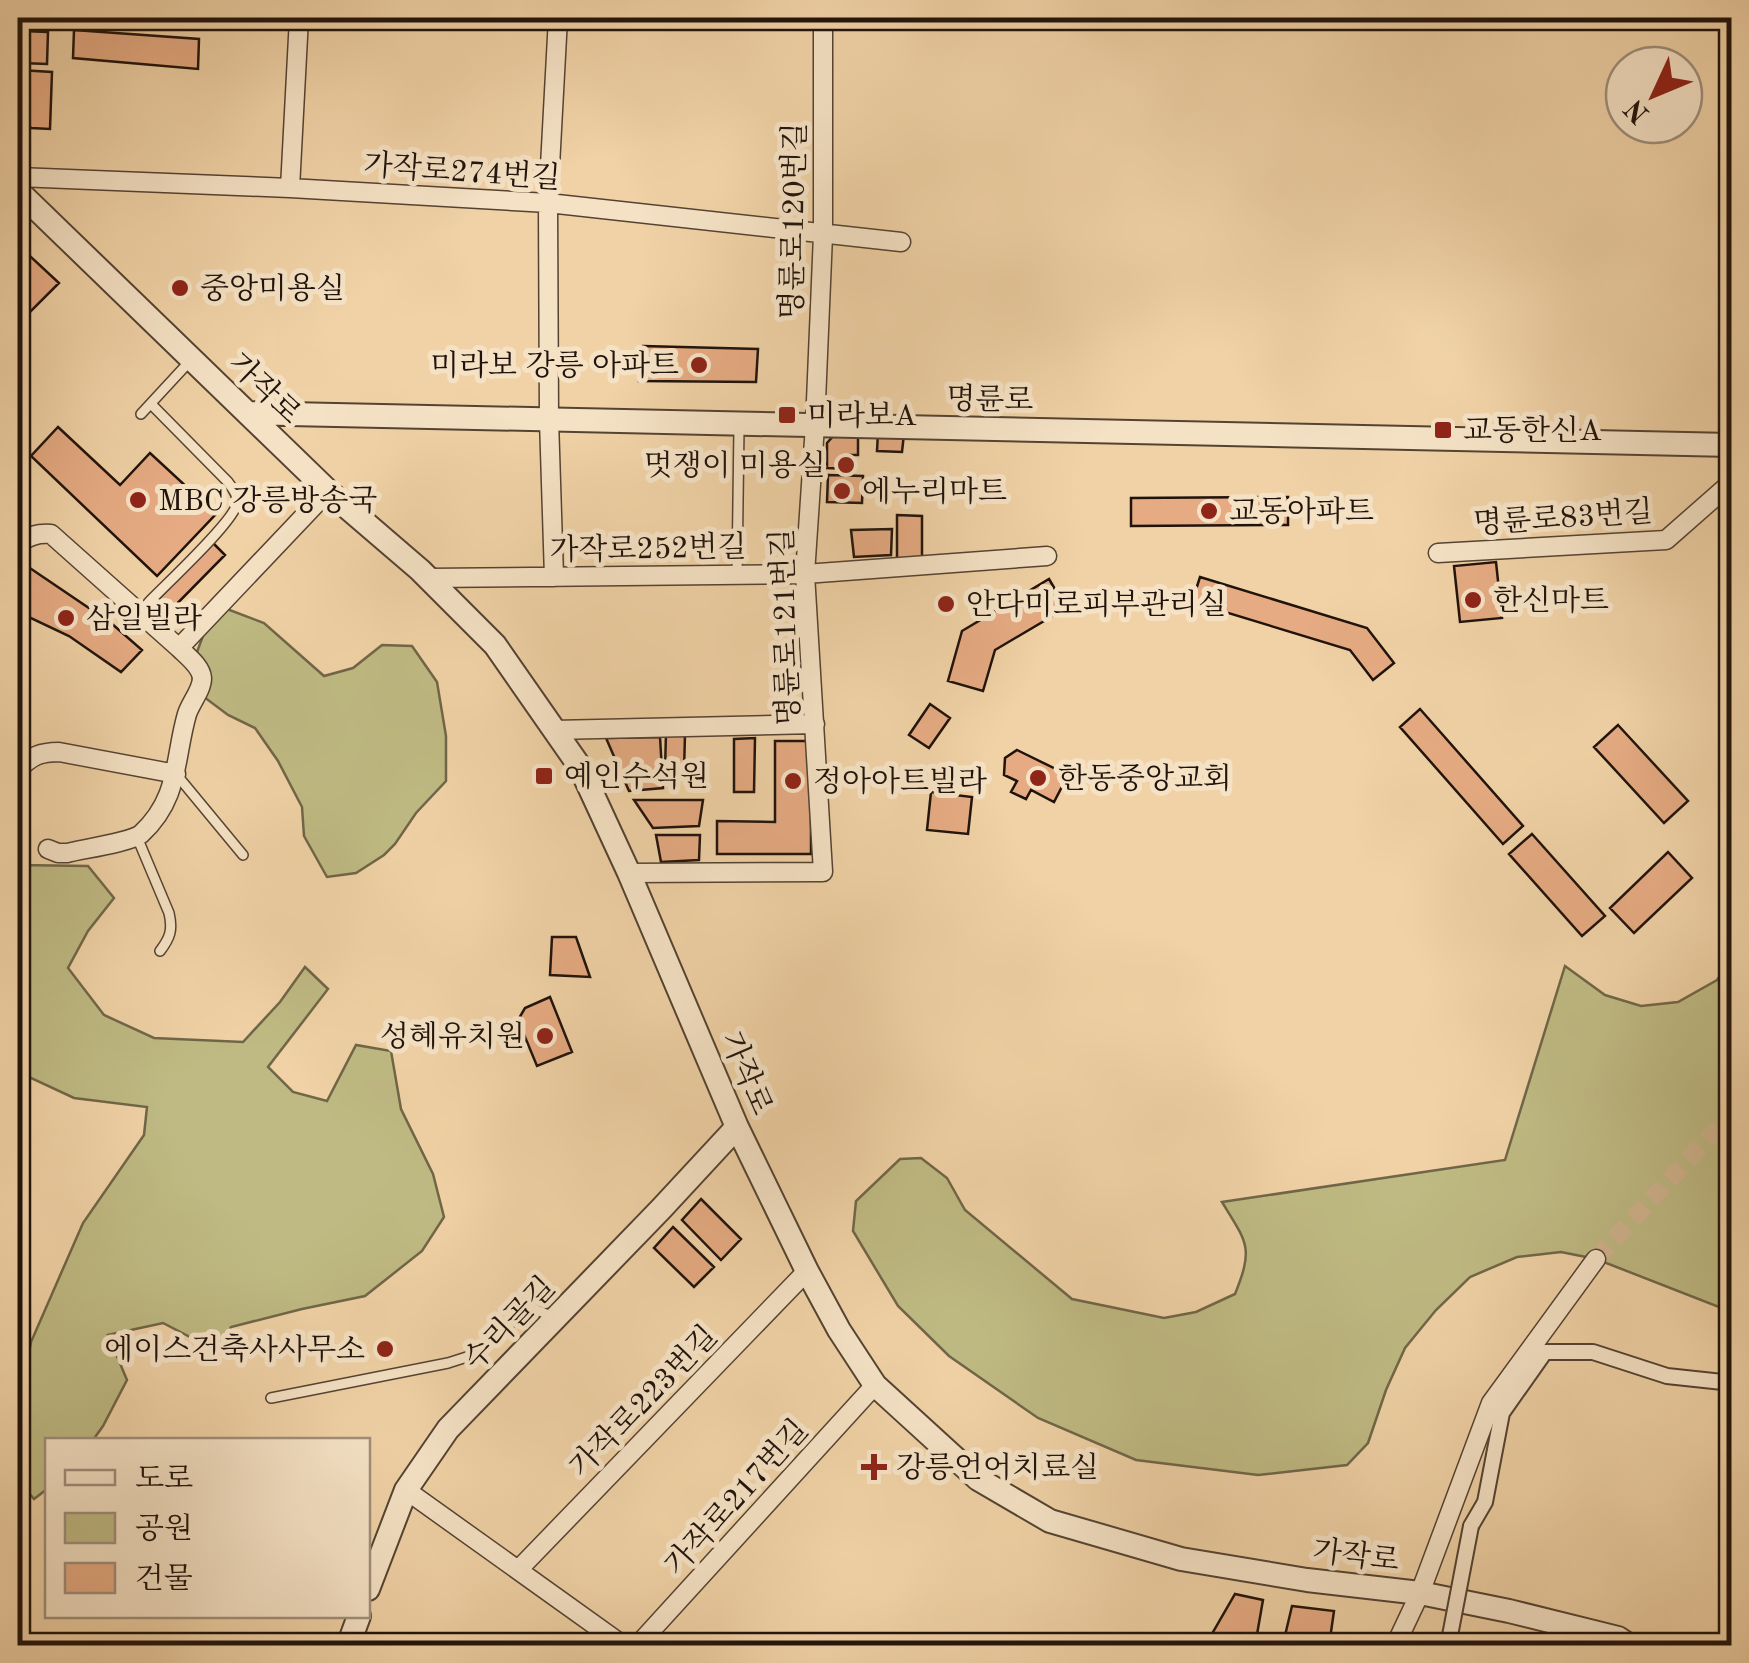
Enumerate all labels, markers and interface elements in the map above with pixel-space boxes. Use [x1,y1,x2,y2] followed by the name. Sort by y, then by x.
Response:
[1604,45,1704,145] north arrow
[1620,92,1656,128] text: N
[776,122,812,320] street label: 명륜로120번길
[362,149,561,195] street label: 가작로274번길
[200,273,345,305] place label: 중앙미용실
[169,277,191,299] marker: 중앙미용실
[222,347,307,430] street label: 가작로
[430,350,679,382] place label: 미라보 강릉 아파트
[688,354,710,376] marker: 미라보 강릉 아파트
[946,383,1034,417] street label: 명륜로
[807,400,917,432] place label: 미라보A
[776,404,798,426] marker: 미라보A
[1463,415,1602,447] place label: 교동한신A
[1432,419,1454,441] marker: 교동한신A
[644,450,826,482] place label: 멋쟁이 미용실
[835,454,857,476] marker: 멋쟁이 미용실
[862,476,1007,508] place label: 에누리마트
[831,480,853,502] marker: 에누리마트
[158,484,377,517] place label: MBC 강릉방송국
[127,489,149,511] marker: MBC 강릉방송국
[1229,496,1374,528] place label: 교동아파트
[1472,496,1654,540] street label: 명륜로83번길
[1198,500,1220,522] marker: 교동아파트
[767,528,805,726] street label: 명륜로121번길
[549,531,747,567] street label: 가작로252번길
[1493,585,1609,617] place label: 한신마트
[966,589,1227,621] place label: 안다미로피부관리실
[1462,589,1484,611] marker: 한신마트
[935,593,957,615] marker: 안다미로피부관리실
[86,603,202,635] place label: 삼일빌라
[55,607,77,629] marker: 삼일빌라
[564,761,709,793] place label: 예인수석원
[1058,763,1232,795] place label: 한동중앙교회
[533,765,555,787] marker: 예인수석원
[813,766,987,798] place label: 정아아트빌라
[1027,767,1049,789] marker: 한동중앙교회
[782,770,804,792] marker: 정아아트빌라
[380,1021,525,1053] place label: 성혜유치원
[534,1025,556,1047] marker: 성혜유치원
[714,1027,778,1120] street label: 가작로
[458,1271,561,1377] street label: 수리골길
[564,1320,724,1484] street label: 가작로223번길
[104,1333,365,1366] place label: 에이스건축사사무소
[374,1338,396,1360] marker: 에이스건축사사무소
[659,1414,815,1582] street label: 가작로217번길
[45,1438,370,1618] legend
[896,1452,1099,1484] place label: 강릉언어치료실
[861,1454,887,1480] marker: 강릉언어치료실
[135,1465,193,1495] text: 도로
[135,1513,193,1545] text: 공원
[1311,1535,1401,1577] street label: 가작로
[135,1563,193,1595] text: 건물

